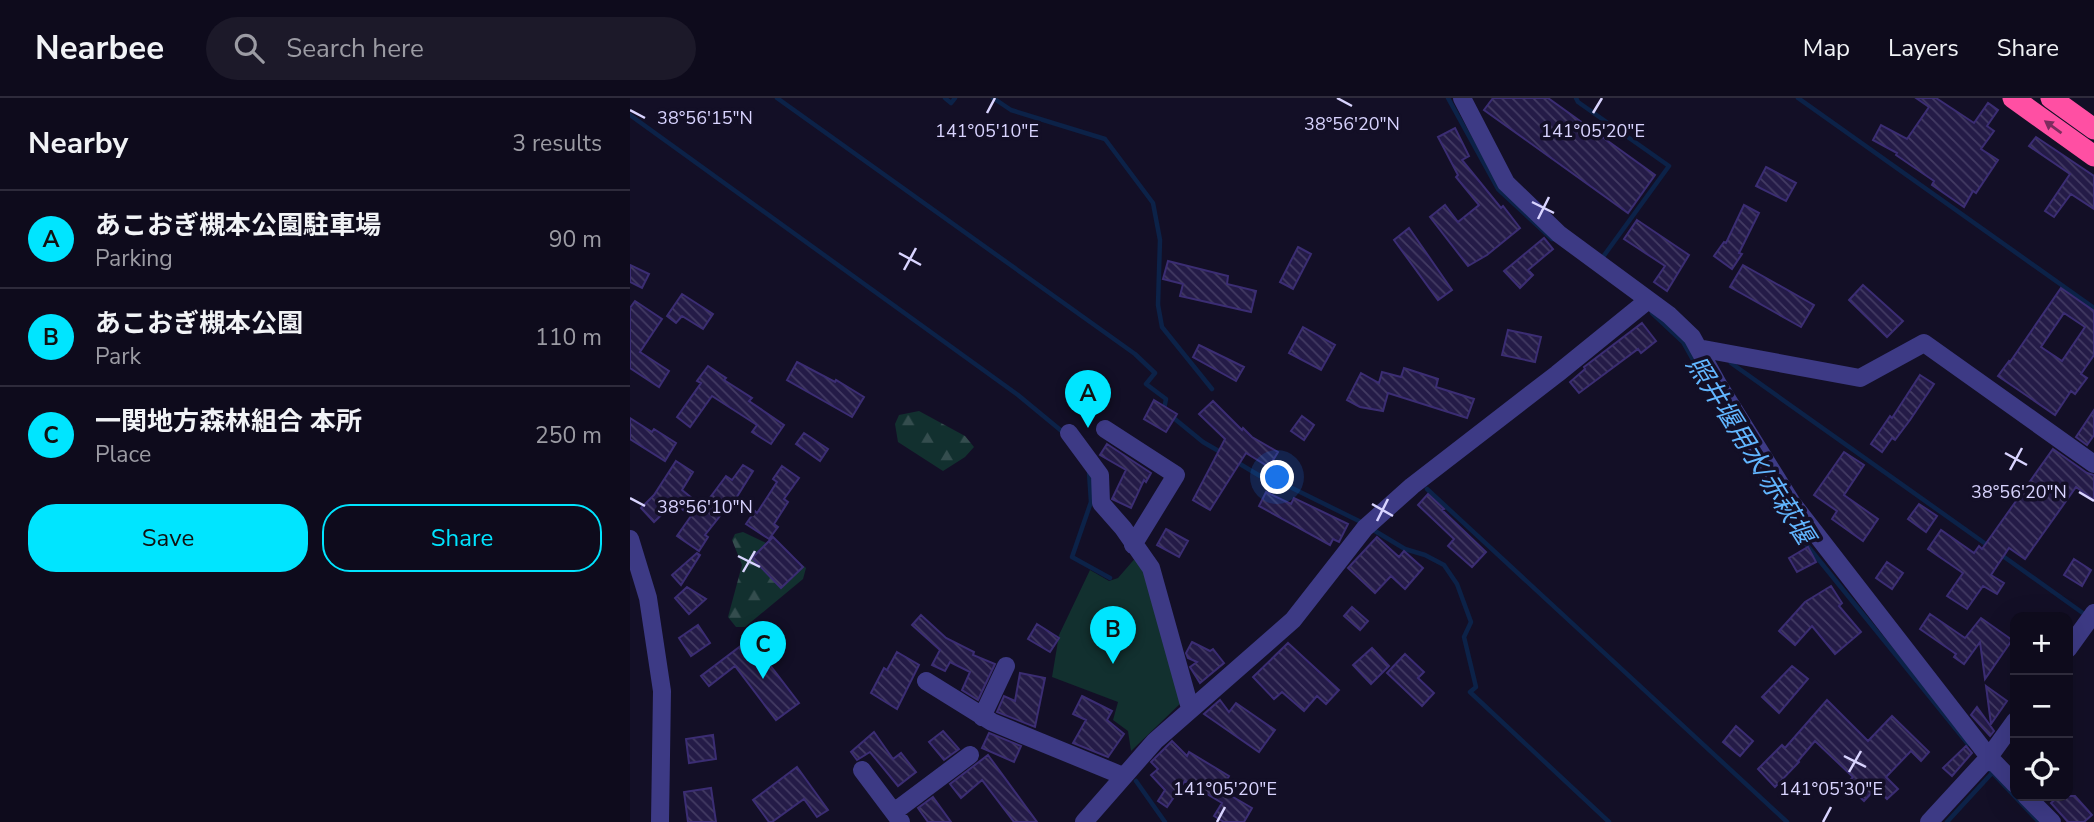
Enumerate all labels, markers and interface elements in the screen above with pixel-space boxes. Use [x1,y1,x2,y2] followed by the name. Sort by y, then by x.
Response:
[206,17,696,80] search box
[35,26,164,71] text: Nearbee
[230,29,268,67] icon: search
[286,31,424,66] text: Search here
[1803,32,1850,64] text: Map
[1888,32,1959,64] text: Layers
[1997,32,2059,64] text: Share
[657,106,753,130] text: 38°56'15"N
[1304,112,1400,136] text: 38°56'20"N
[935,119,1039,143] text: 141°05'10"E
[1541,119,1645,143] text: 141°05'20"E
[2044,120,2062,134] one-way arrow
[28,123,128,164] text: Nearby
[512,128,602,159] text: 3 results
[95,208,381,243] text: あこおぎ槻本公園駐車場
[42,224,60,255] text: A
[549,224,602,255] text: 90 m
[95,243,173,274] text: Parking
[95,306,303,341] text: あこおぎ槻本公園
[43,322,59,353] text: B
[535,322,602,353] text: 110 m
[95,341,141,372] text: Park
[1678,349,1824,554] water label: 照井堰用水/赤萩堰
[1065,370,1111,428] pin: A
[95,404,362,439] text: 一関地方森林組合 本所
[43,420,59,451] text: C
[535,420,602,451] text: 250 m
[95,439,151,470] text: Place
[1260,460,1294,494] your location
[1971,480,2067,504] text: 38°56'20"N
[657,495,753,519] text: 38°56'10"N
[28,504,308,572] button: Save
[322,504,602,572] button: Share
[1090,606,1136,664] pin: B
[2010,612,2073,801] map controls
[2010,612,2073,675] button: +
[740,621,786,679] pin: C
[2010,675,2073,738] button: −
[2010,738,2073,801] button: locate
[1173,777,1277,801] text: 141°05'20"E
[1779,777,1883,801] text: 141°05'30"E

